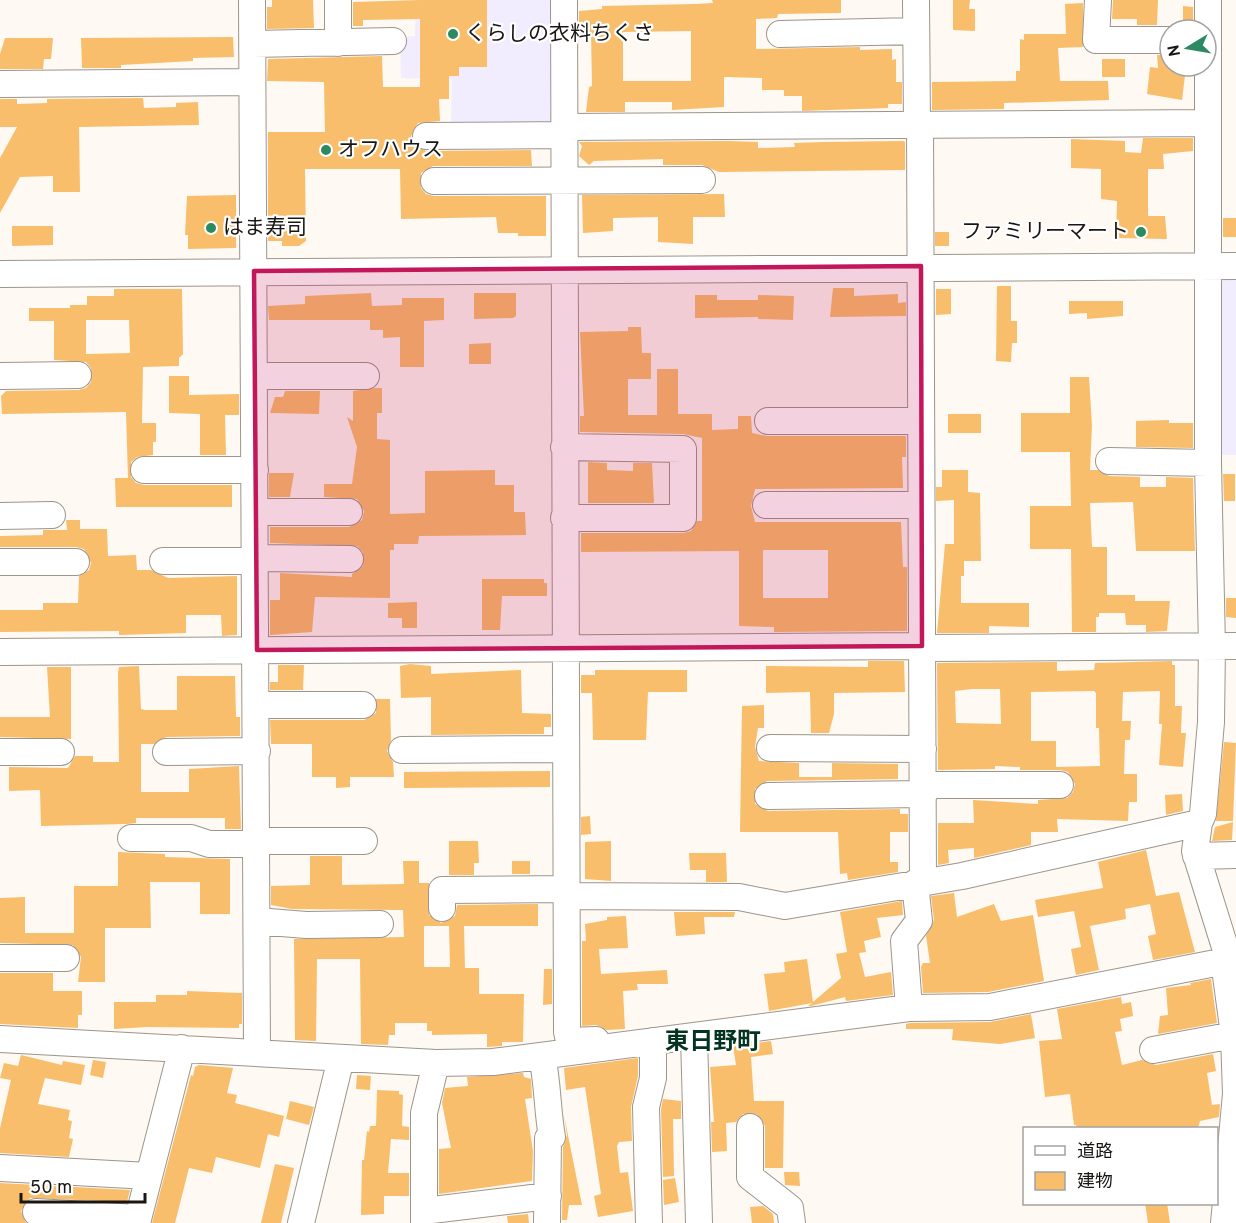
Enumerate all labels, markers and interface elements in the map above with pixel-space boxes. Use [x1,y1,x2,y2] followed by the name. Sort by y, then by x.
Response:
[1158,18,1218,78] north arrow
[465,21,654,48] place label: くらしの衣料ちくさ
[446,27,460,41] marker: くらしの衣料ちくさ
[1164,43,1186,58] text: N
[338,137,443,164] place label: オフハウス
[319,143,333,157] marker: オフハウス
[223,215,307,242] place label: はま寿司
[961,219,1129,246] place label: ファミリーマート
[204,221,218,235] marker: はま寿司
[1134,225,1148,239] marker: ファミリーマート
[665,1028,761,1058] district label: 東日野町
[1023,1127,1218,1205] legend
[1077,1141,1113,1164] text: 道路
[21,1166,146,1204] scale bar
[1077,1171,1113,1194] text: 建物
[30,1177,72,1200] text: 50 m

